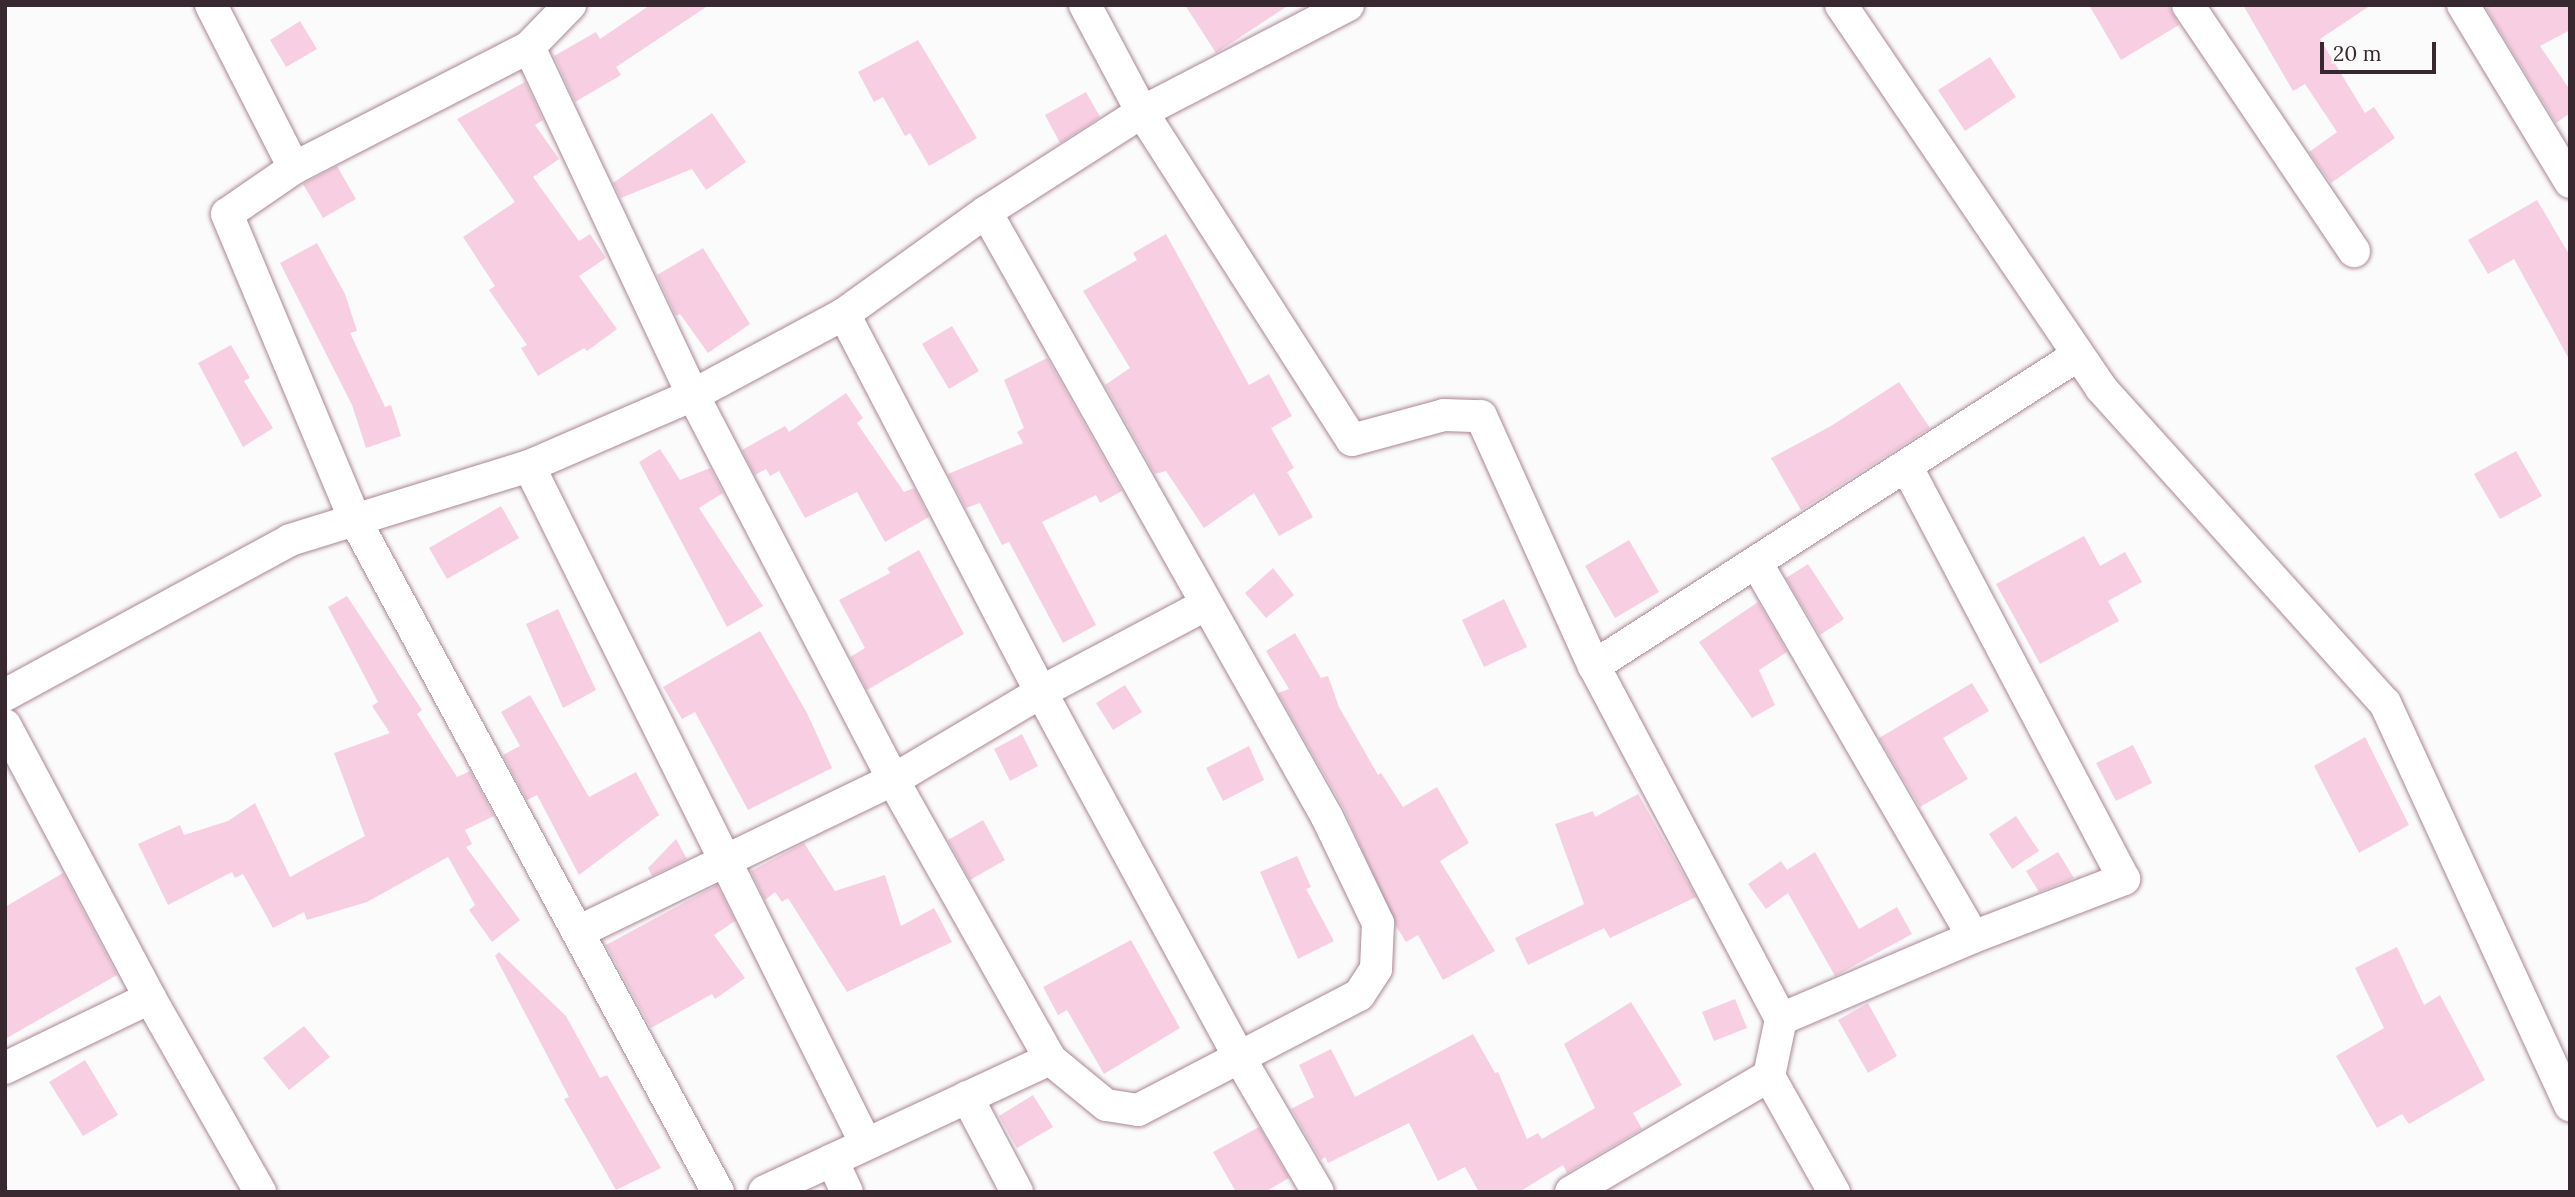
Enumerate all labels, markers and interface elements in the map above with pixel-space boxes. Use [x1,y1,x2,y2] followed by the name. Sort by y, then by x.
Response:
[2323,28,2438,72] scale bar
[2333,40,2382,67] text: 20 m

